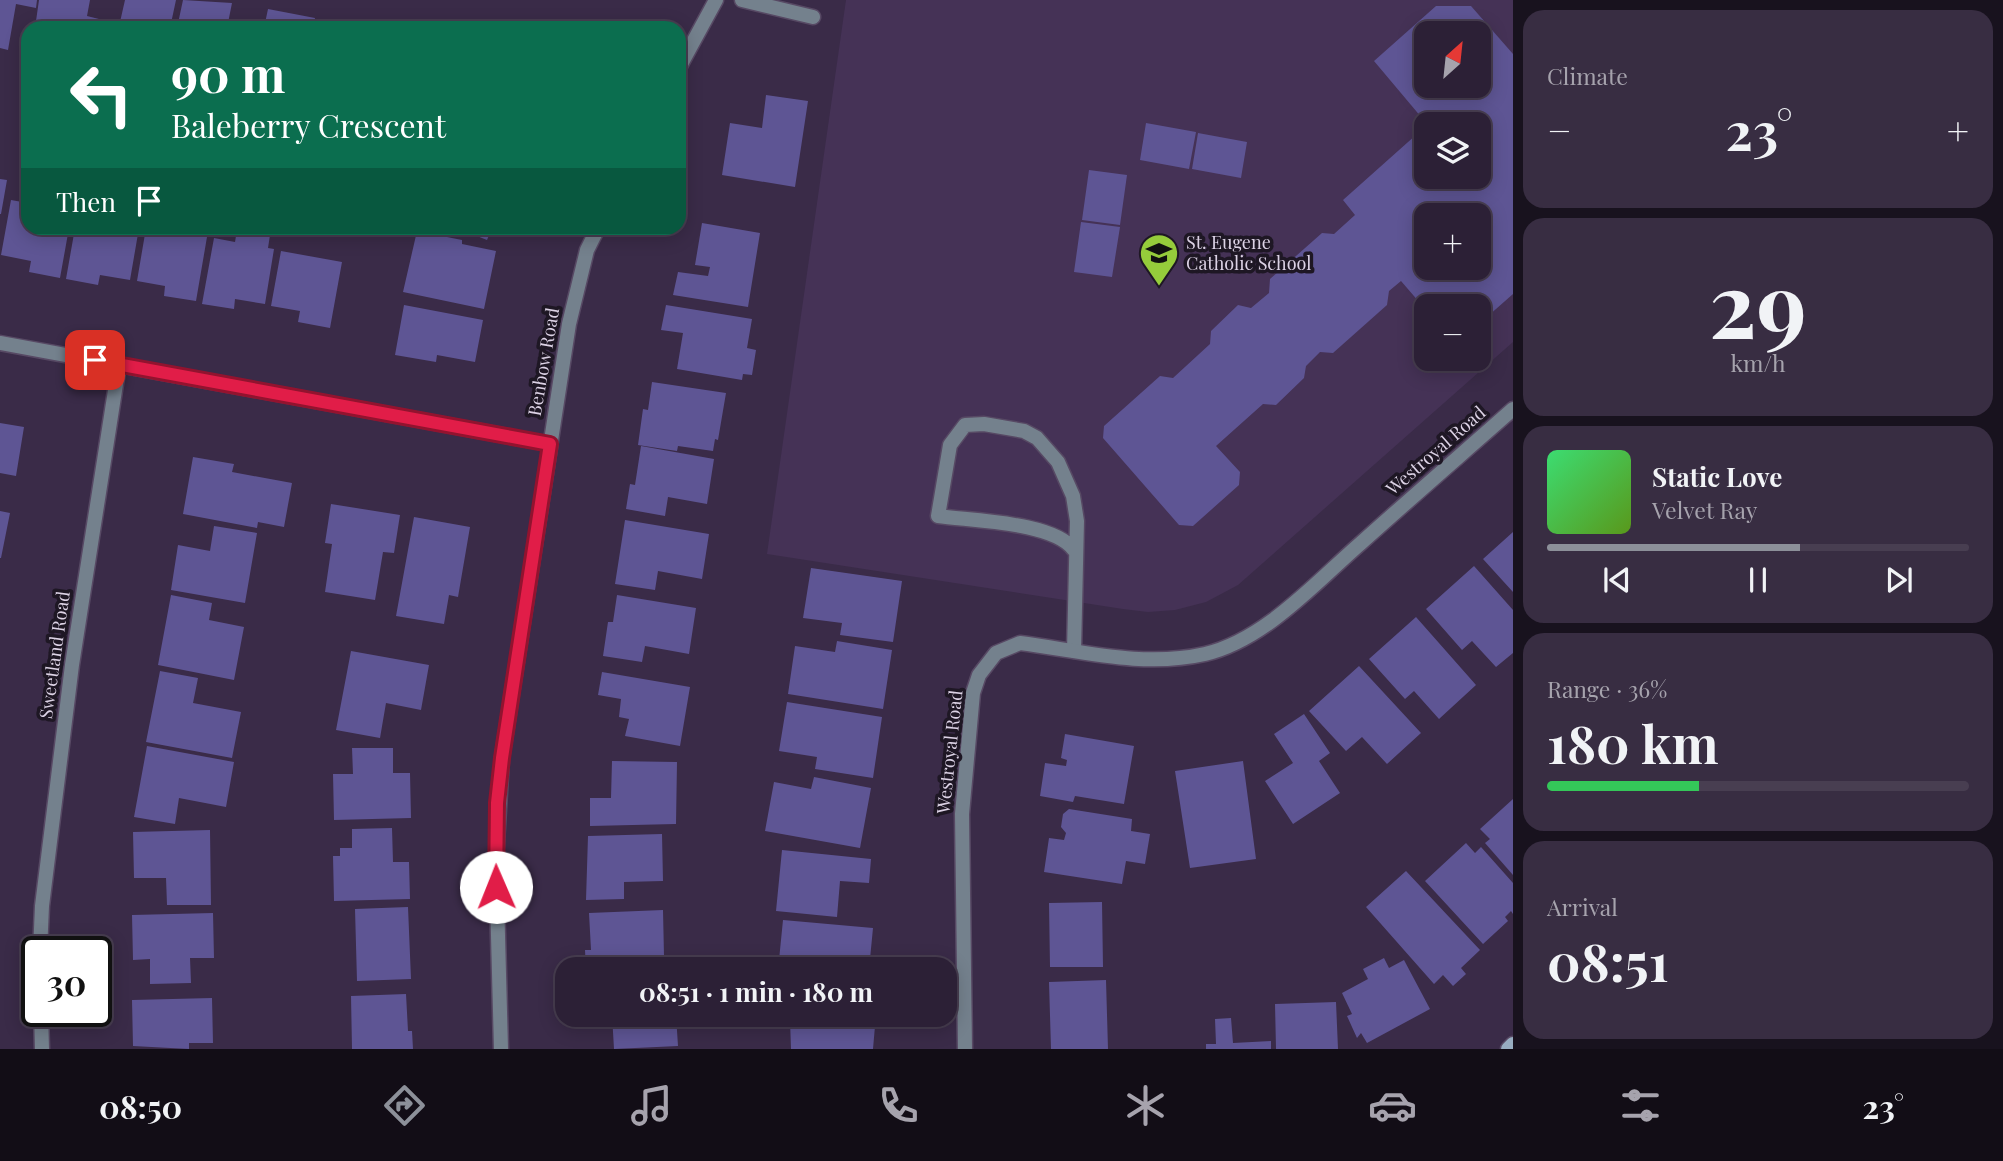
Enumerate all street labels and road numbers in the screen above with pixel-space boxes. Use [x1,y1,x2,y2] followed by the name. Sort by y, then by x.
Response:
[522,305,564,418] street label: Benbow Road
[1380,400,1491,501] street label: Westroyal Road
[33,589,75,720] street label: Sweetland Road
[930,688,967,816] street label: Westroyal Road

